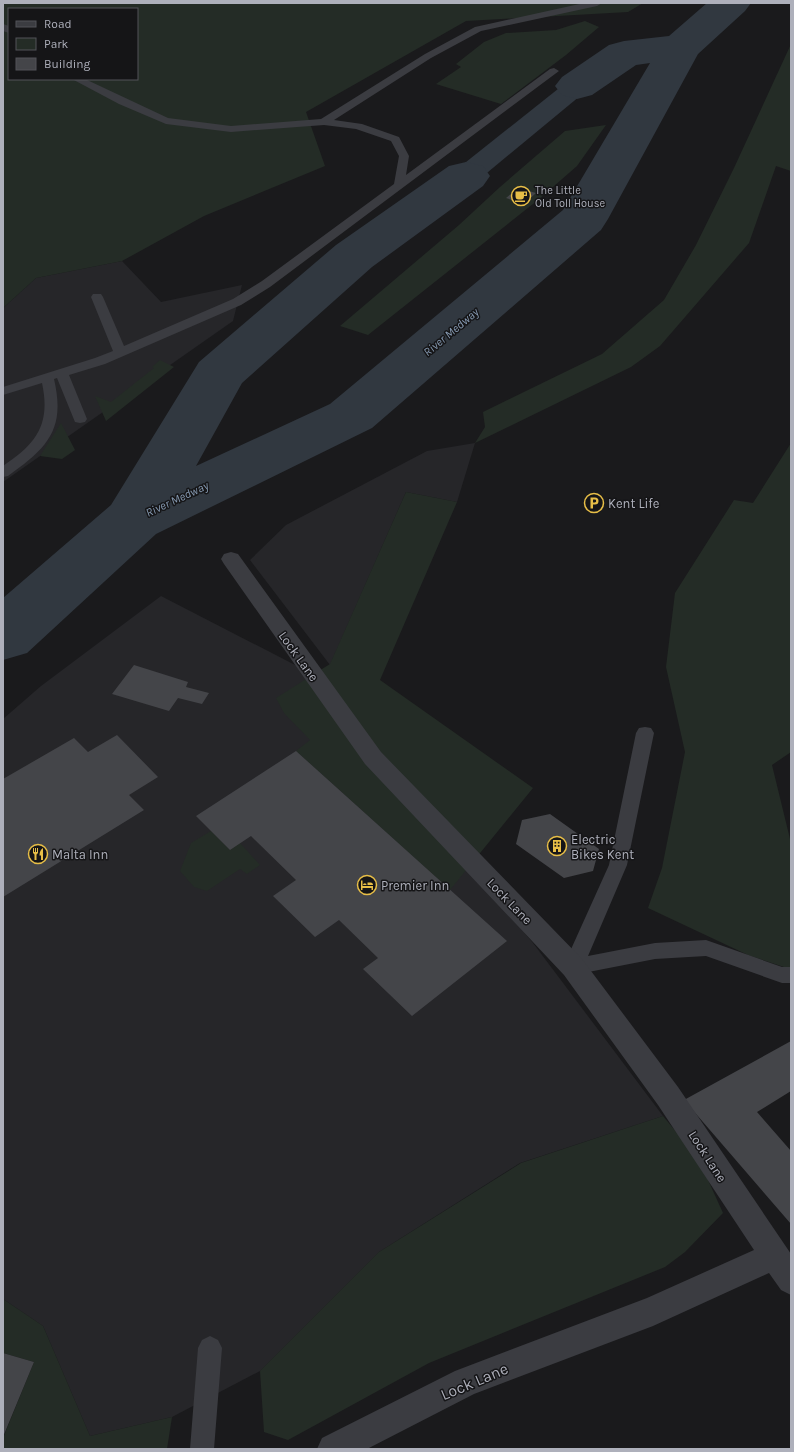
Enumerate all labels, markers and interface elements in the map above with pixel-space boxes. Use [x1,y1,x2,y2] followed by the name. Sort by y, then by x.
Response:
[8,8,138,80] legend
[44,17,72,31] text: Road
[44,37,69,51] text: Park
[44,57,91,71] text: Building
[535,184,606,210] place label: The Little Old Toll House
[510,185,532,207] cafe icon: The Little Old Toll House
[421,304,482,359] water label: River Medway
[143,478,211,520] water label: River Medway
[583,492,605,514] parking icon: Kent Life
[608,496,660,511] place label: Kent Life
[275,628,322,684] street label: Lock Lane
[571,832,634,862] place label: Electric Bikes Kent
[546,835,568,857] building icon: Electric Bikes Kent
[27,843,49,865] restaurant icon: Malta Inn
[52,847,108,862] place label: Malta Inn
[356,874,378,896] hotel icon: Premier Inn
[484,875,535,928] street label: Lock Lane
[381,878,449,893] place label: Premier Inn
[685,1128,730,1185] street label: Lock Lane
[438,1359,511,1404] street label: Lock Lane

